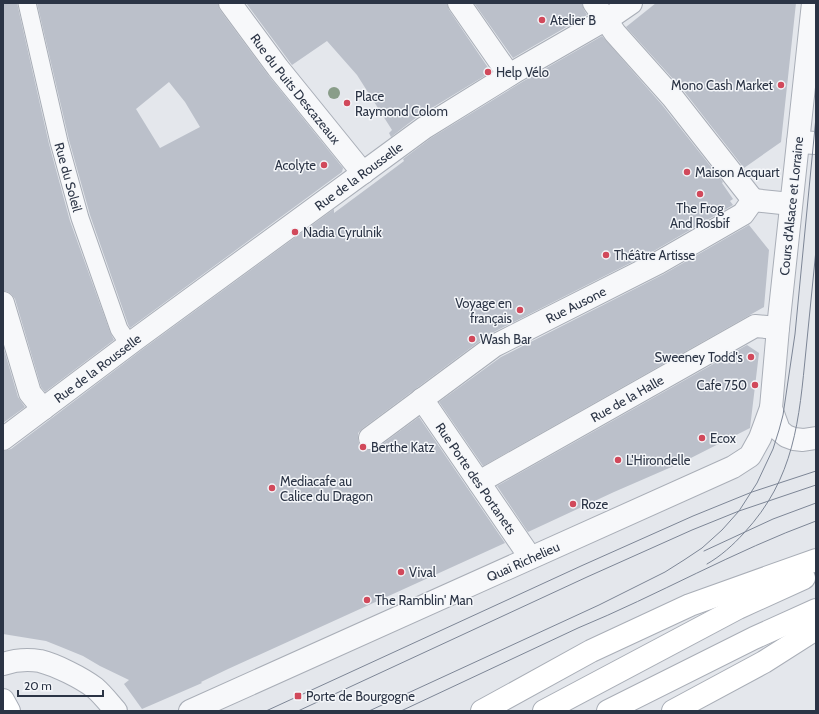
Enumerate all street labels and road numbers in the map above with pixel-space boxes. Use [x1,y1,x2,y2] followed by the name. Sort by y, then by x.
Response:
[247,30,345,148] street label: Rue du Puits Descazeaux
[776,135,806,276] street label: Cours d'Alsace et Lorraine
[311,138,406,214] street label: Rue de la Rousselle
[51,141,86,214] street label: Rue du Soleil
[543,283,609,327] street label: Rue Ausone
[51,330,144,406] street label: Rue de la Rousselle
[588,371,667,425] street label: Rue de la Halle
[432,419,520,538] street label: Rue Porte des Portanets
[484,538,562,585] street label: Quai Richelieu

